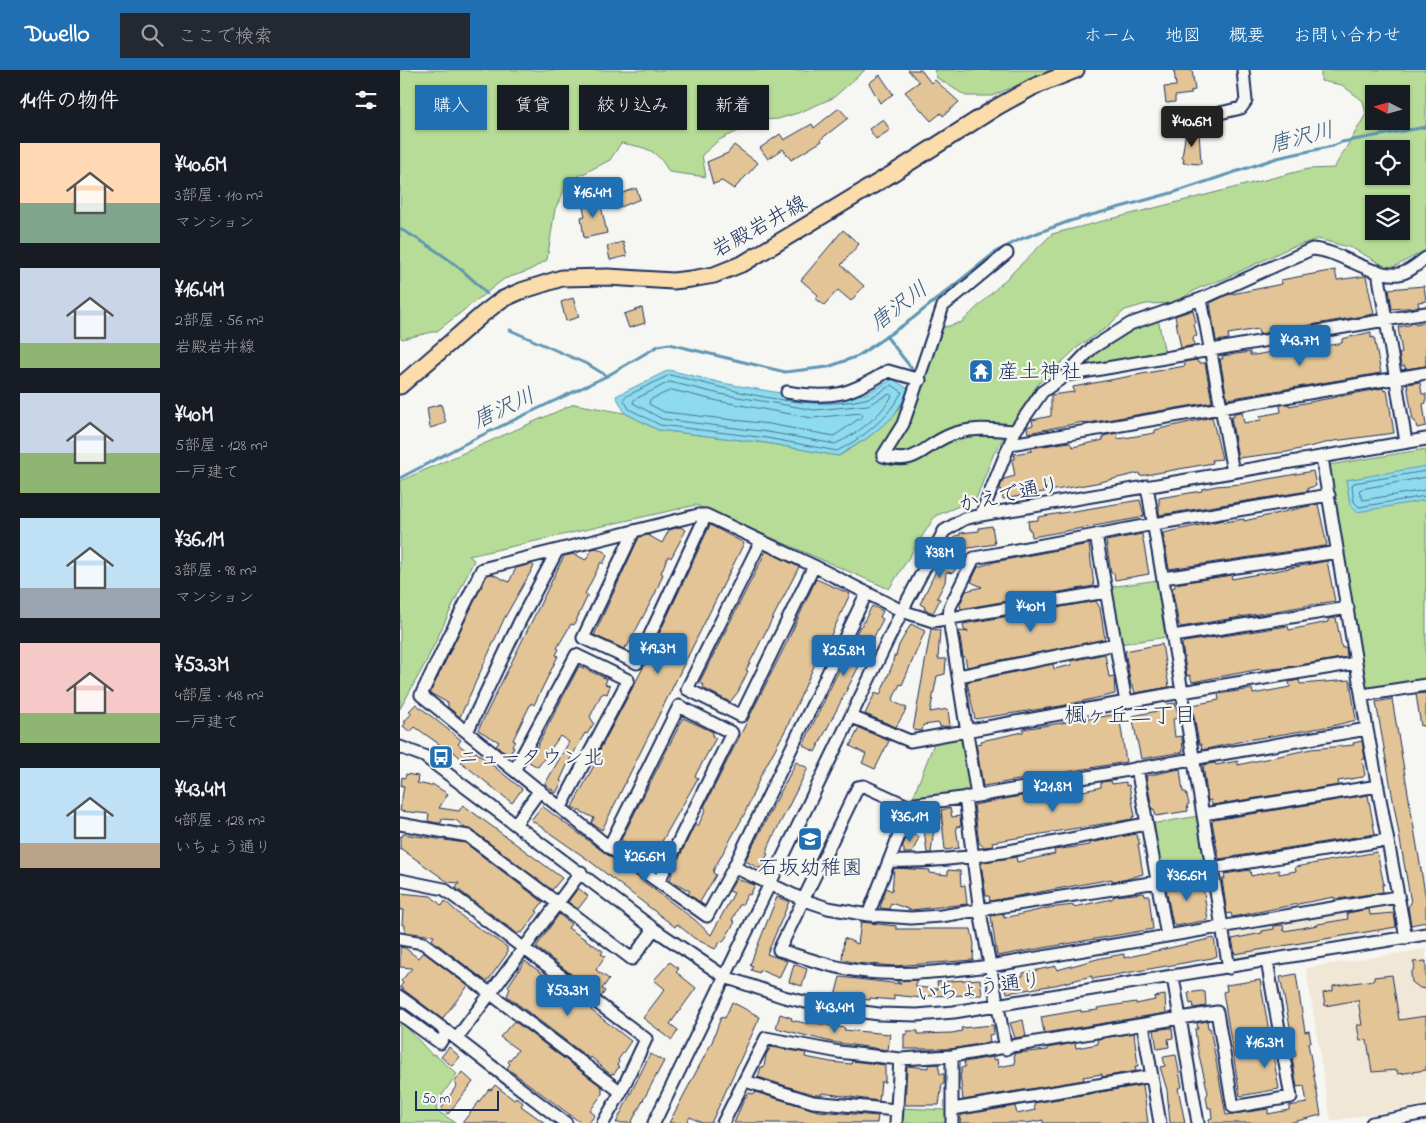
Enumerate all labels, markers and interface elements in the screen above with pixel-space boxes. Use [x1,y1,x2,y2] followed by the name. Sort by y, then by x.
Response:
[120,13,470,58] search box
[25,18,90,53] text: Dwello
[138,21,166,49] icon: search
[178,24,273,51] text: ここで検索
[1084,24,1137,50] text: ホーム
[1165,24,1201,50] text: 地図
[1229,24,1265,50] text: 概要
[1293,24,1401,50] text: お問い合わせ
[415,85,487,130] chip: 購入
[497,85,569,130] chip: 賃貸
[579,85,687,130] chip: 絞り込み
[697,85,769,130] chip: 新着
[1365,85,1410,130] north arrow
[1365,85,1410,240] map controls
[352,86,380,114] icon: filters
[20,87,119,117] text: 14件の物件
[1151,106,1233,148] pin: ¥40.6M
[1172,110,1212,134] text: ¥40.6M
[1266,115,1338,162] water label: 唐沢川
[1365,140,1410,185] button: locate
[175,151,227,181] text: ¥40.6M
[60,163,120,223] icon: home
[552,176,634,219] pin: ¥16.4M
[574,181,612,205] text: ¥16.4M
[175,184,263,208] text: 3部屋 · 110 m²
[707,189,813,266] street label: 岩殿岩井線
[1365,195,1410,240] button: layers
[175,211,254,235] text: マンション
[864,275,936,340] water label: 唐沢川
[175,276,225,306] text: ¥16.4M
[60,288,120,348] icon: home
[175,309,264,333] text: 2部屋 · 56 m²
[1259,324,1341,367] pin: ¥43.7M
[1280,329,1320,353] text: ¥43.7M
[175,336,255,360] text: 岩殿岩井線
[968,358,994,384] temple icon: 産土神社
[998,358,1082,388] place label: 産土神社
[468,381,541,438] water label: 唐沢川
[175,401,214,431] text: ¥40M
[60,413,120,473] icon: home
[175,434,268,458] text: 5部屋 · 128 m²
[175,461,239,485] text: 一戸建て
[956,471,1063,521] street label: かえで通り
[175,526,225,556] text: ¥36.1M
[910,536,970,579] pin: ¥38M
[60,538,120,598] icon: home
[926,541,954,565] text: ¥38M
[175,559,257,583] text: 3部屋 · 98 m²
[175,586,254,610] text: マンション
[1001,590,1061,633] pin: ¥40M
[1016,595,1046,619] text: ¥40M
[617,632,699,675] pin: ¥19.3M
[803,634,885,677] pin: ¥25.8M
[640,637,676,661] text: ¥19.3M
[823,639,865,663] text: ¥25.8M
[175,651,230,681] text: ¥53.3M
[60,663,120,723] icon: home
[175,684,264,708] text: 4部屋 · 148 m²
[1064,701,1196,733] district label: 楓ヶ丘二丁目
[175,711,239,735] text: 一戸建て
[428,744,454,770] bus stop icon: ニュータウン北
[458,744,605,774] place label: ニュータウン北
[1012,770,1094,813] pin: ¥21.8M
[1034,775,1072,799] text: ¥21.8M
[175,776,226,806] text: ¥43.4M
[60,788,120,848] icon: home
[869,800,951,843] pin: ¥36.1M
[891,805,929,829] text: ¥36.1M
[175,809,265,833] text: 4部屋 · 128 m²
[797,826,823,852] school or university icon: 石坂幼稚園
[175,836,271,860] text: いちょう通り
[604,840,686,883] pin: ¥26.6M
[624,845,666,869] text: ¥26.6M
[758,854,863,884] place label: 石坂幼稚園
[1146,860,1228,902] pin: ¥36.6M
[1167,864,1207,888] text: ¥36.6M
[915,966,1044,1012] street label: いちょう通り
[527,974,609,1017] pin: ¥53.3M
[547,979,589,1003] text: ¥53.3M
[794,992,876,1034] pin: ¥43.4M
[815,996,855,1020] text: ¥43.4M
[1224,1026,1306,1069] pin: ¥16.3M
[1246,1031,1284,1055] text: ¥16.3M
[415,1088,499,1111] scale bar
[422,1089,450,1110] text: 50 m

